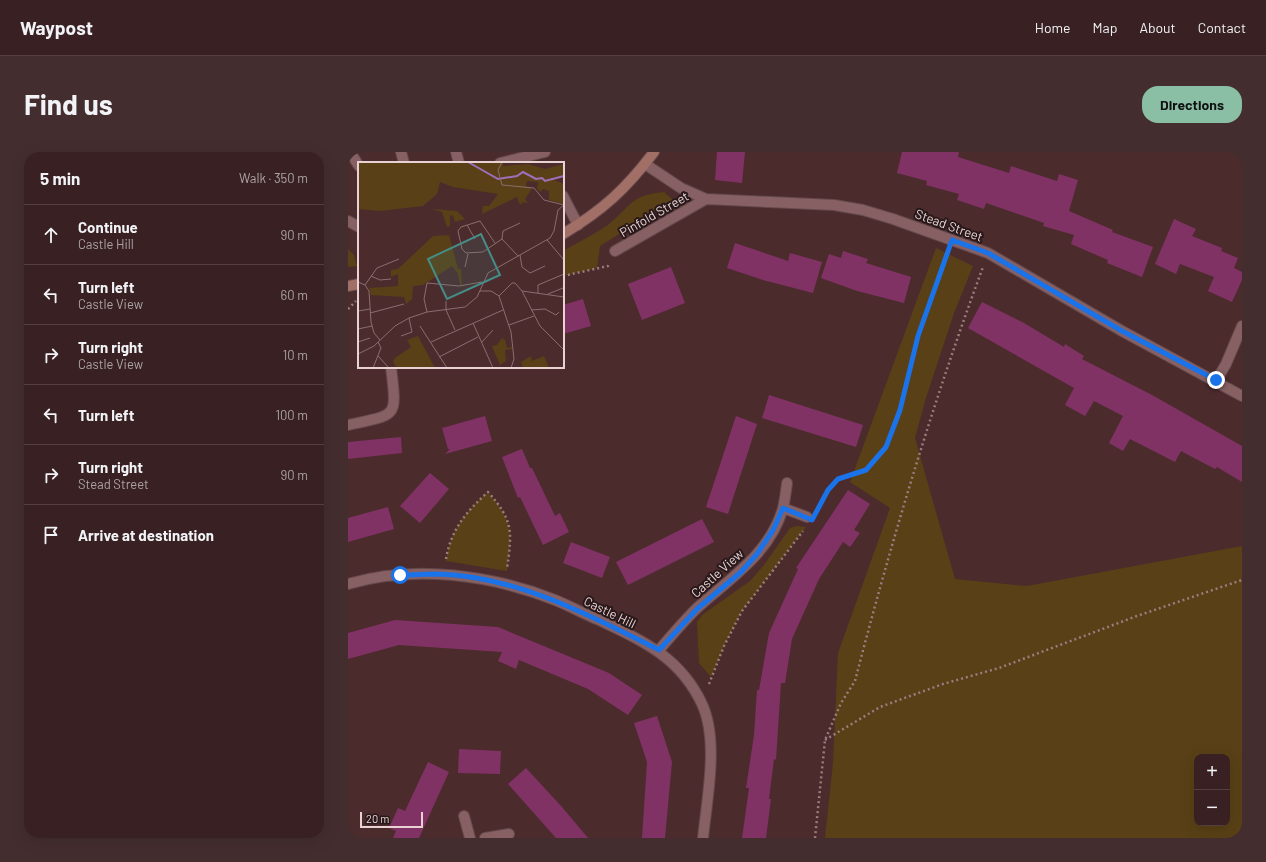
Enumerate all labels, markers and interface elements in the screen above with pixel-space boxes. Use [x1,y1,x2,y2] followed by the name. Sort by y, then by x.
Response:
[20,16,93,39] text: Waypost
[1035,19,1071,36] text: Home
[1093,19,1117,36] text: Map
[1139,19,1176,36] text: About
[1198,19,1246,36] text: Contact
[1142,86,1242,123] button: Directions
[24,87,113,121] text: Find us
[358,162,564,368] inset map
[40,168,80,188] text: 5 min
[239,170,308,186] text: Walk · 350 m
[617,188,691,240] street label: Pinfold Street
[913,205,985,245] street label: Stead Street
[78,218,138,236] text: Continue
[40,224,62,246] icon: ahead
[281,227,308,243] text: 90 m
[78,236,134,252] text: Castle Hill
[78,278,134,296] text: Turn left
[40,284,62,306] icon: left
[281,287,308,303] text: 60 m
[78,296,143,312] text: Castle View
[78,338,143,356] text: Turn right
[40,344,62,366] icon: right
[283,347,308,363] text: 10 m
[78,356,143,372] text: Castle View
[1207,371,1225,389] route end
[40,404,62,426] icon: left
[78,406,134,424] text: Turn left
[275,407,308,423] text: 100 m
[78,458,143,476] text: Turn right
[40,464,62,486] icon: right
[281,467,308,483] text: 90 m
[78,476,149,492] text: Stead Street
[40,524,62,546] icon: arrive
[78,526,214,544] text: Arrive at destination
[687,545,747,601] street label: Castle View
[391,566,409,584] route start
[581,593,639,631] street label: Castle Hill
[1194,754,1230,826] map controls
[1194,754,1230,790] button: +
[1194,790,1230,826] button: −
[360,810,423,829] scale bar
[366,812,389,825] text: 20 m

